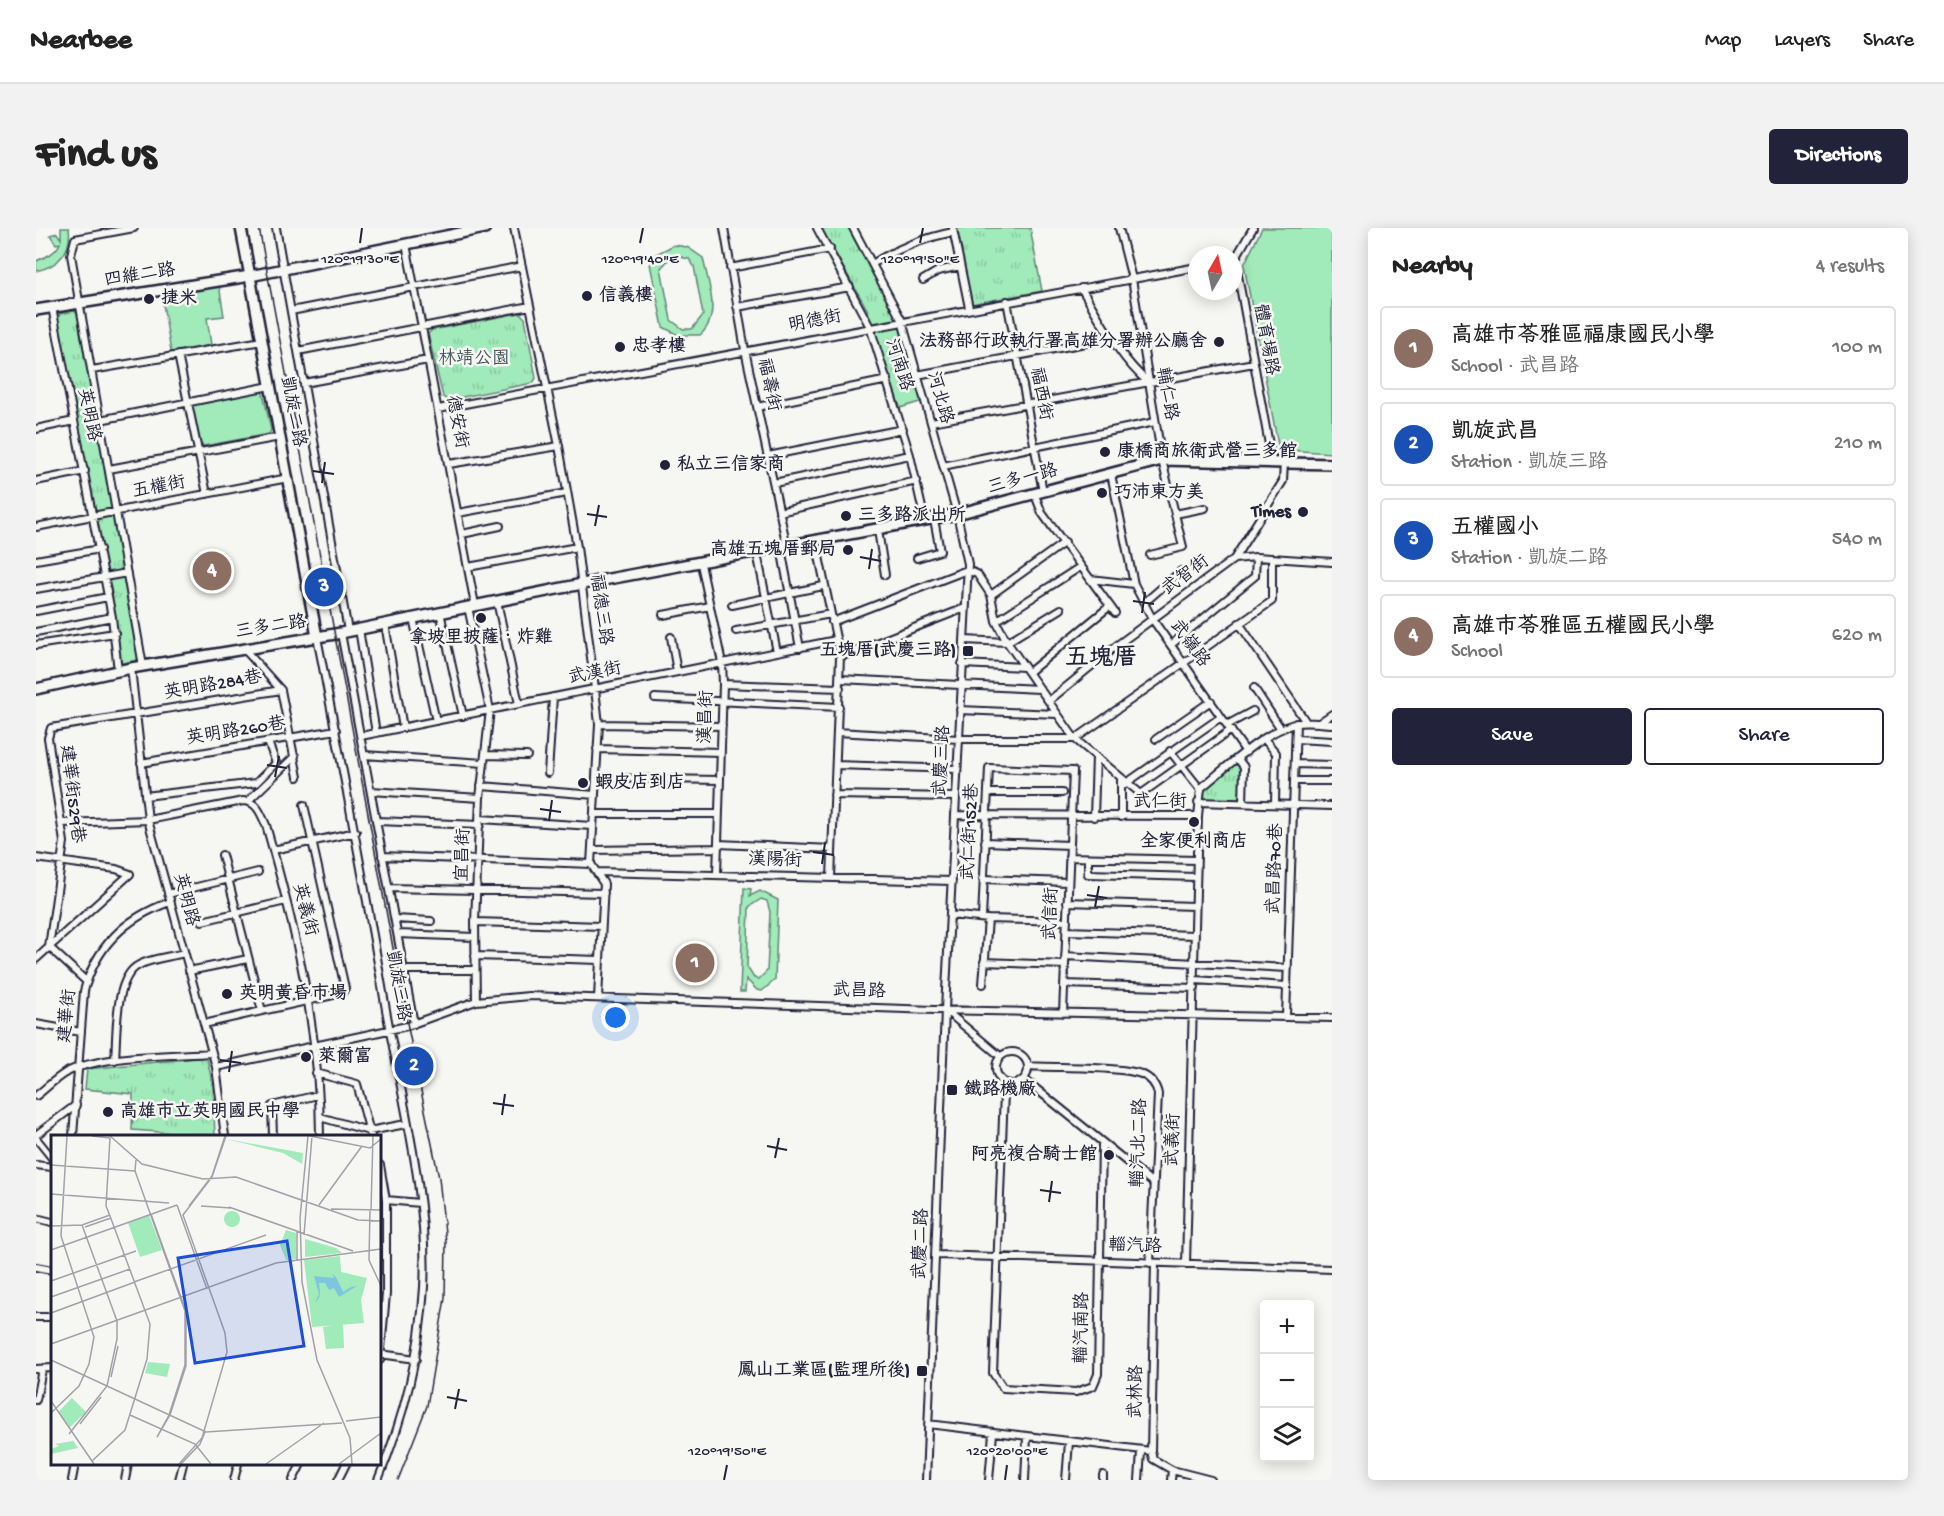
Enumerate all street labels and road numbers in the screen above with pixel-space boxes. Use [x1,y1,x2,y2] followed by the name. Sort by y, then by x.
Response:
[103,259,177,292] street label: 四維二路
[1248,303,1283,377] street label: 體育場路
[786,306,844,337] street label: 明德街
[880,336,917,394] street label: 河南路
[752,356,785,414] street label: 福壽街
[1025,365,1056,423] street label: 福西街
[1151,365,1182,422] street label: 輔仁路
[921,369,957,427] street label: 河北路
[275,374,310,449] street label: 凱旋二路
[72,386,105,444] street label: 英明路
[441,393,472,451] street label: 德安街
[985,460,1060,499] street label: 三多一路
[130,472,188,503] street label: 五權街
[1158,551,1214,601] street label: 武智街
[585,573,616,647] street label: 福德三路
[234,611,308,644] street label: 三多二路
[1165,615,1215,672] street label: 武嶺路
[566,658,624,689] street label: 武漢街
[162,666,264,705] street label: 英明路284巷
[695,690,718,744] street label: 漢昌街
[185,713,287,750] street label: 英明路260巷
[930,724,955,798] street label: 武慶三路
[55,743,88,845] street label: 建華街529巷
[957,783,984,881] street label: 武仁街152巷
[1133,791,1187,813] street label: 武仁街
[1263,823,1288,915] street label: 武昌路70巷
[452,828,475,882] street label: 宜昌街
[748,849,802,872] street label: 漢陽街
[168,871,203,929] street label: 英明路
[287,881,322,939] street label: 英義街
[1040,887,1063,941] street label: 武信街
[380,949,415,1023] street label: 凱旋三路
[832,980,886,1003] street label: 武昌路
[54,988,81,1044] street label: 建華街
[1127,1098,1152,1188] street label: 輜汽北二路
[1162,1113,1185,1167] street label: 武義街
[909,1208,934,1280] street label: 武慶二路
[1108,1235,1162,1258] street label: 輜汽路
[1071,1292,1094,1364] street label: 輜汽南路
[1125,1365,1148,1419] street label: 武林路

